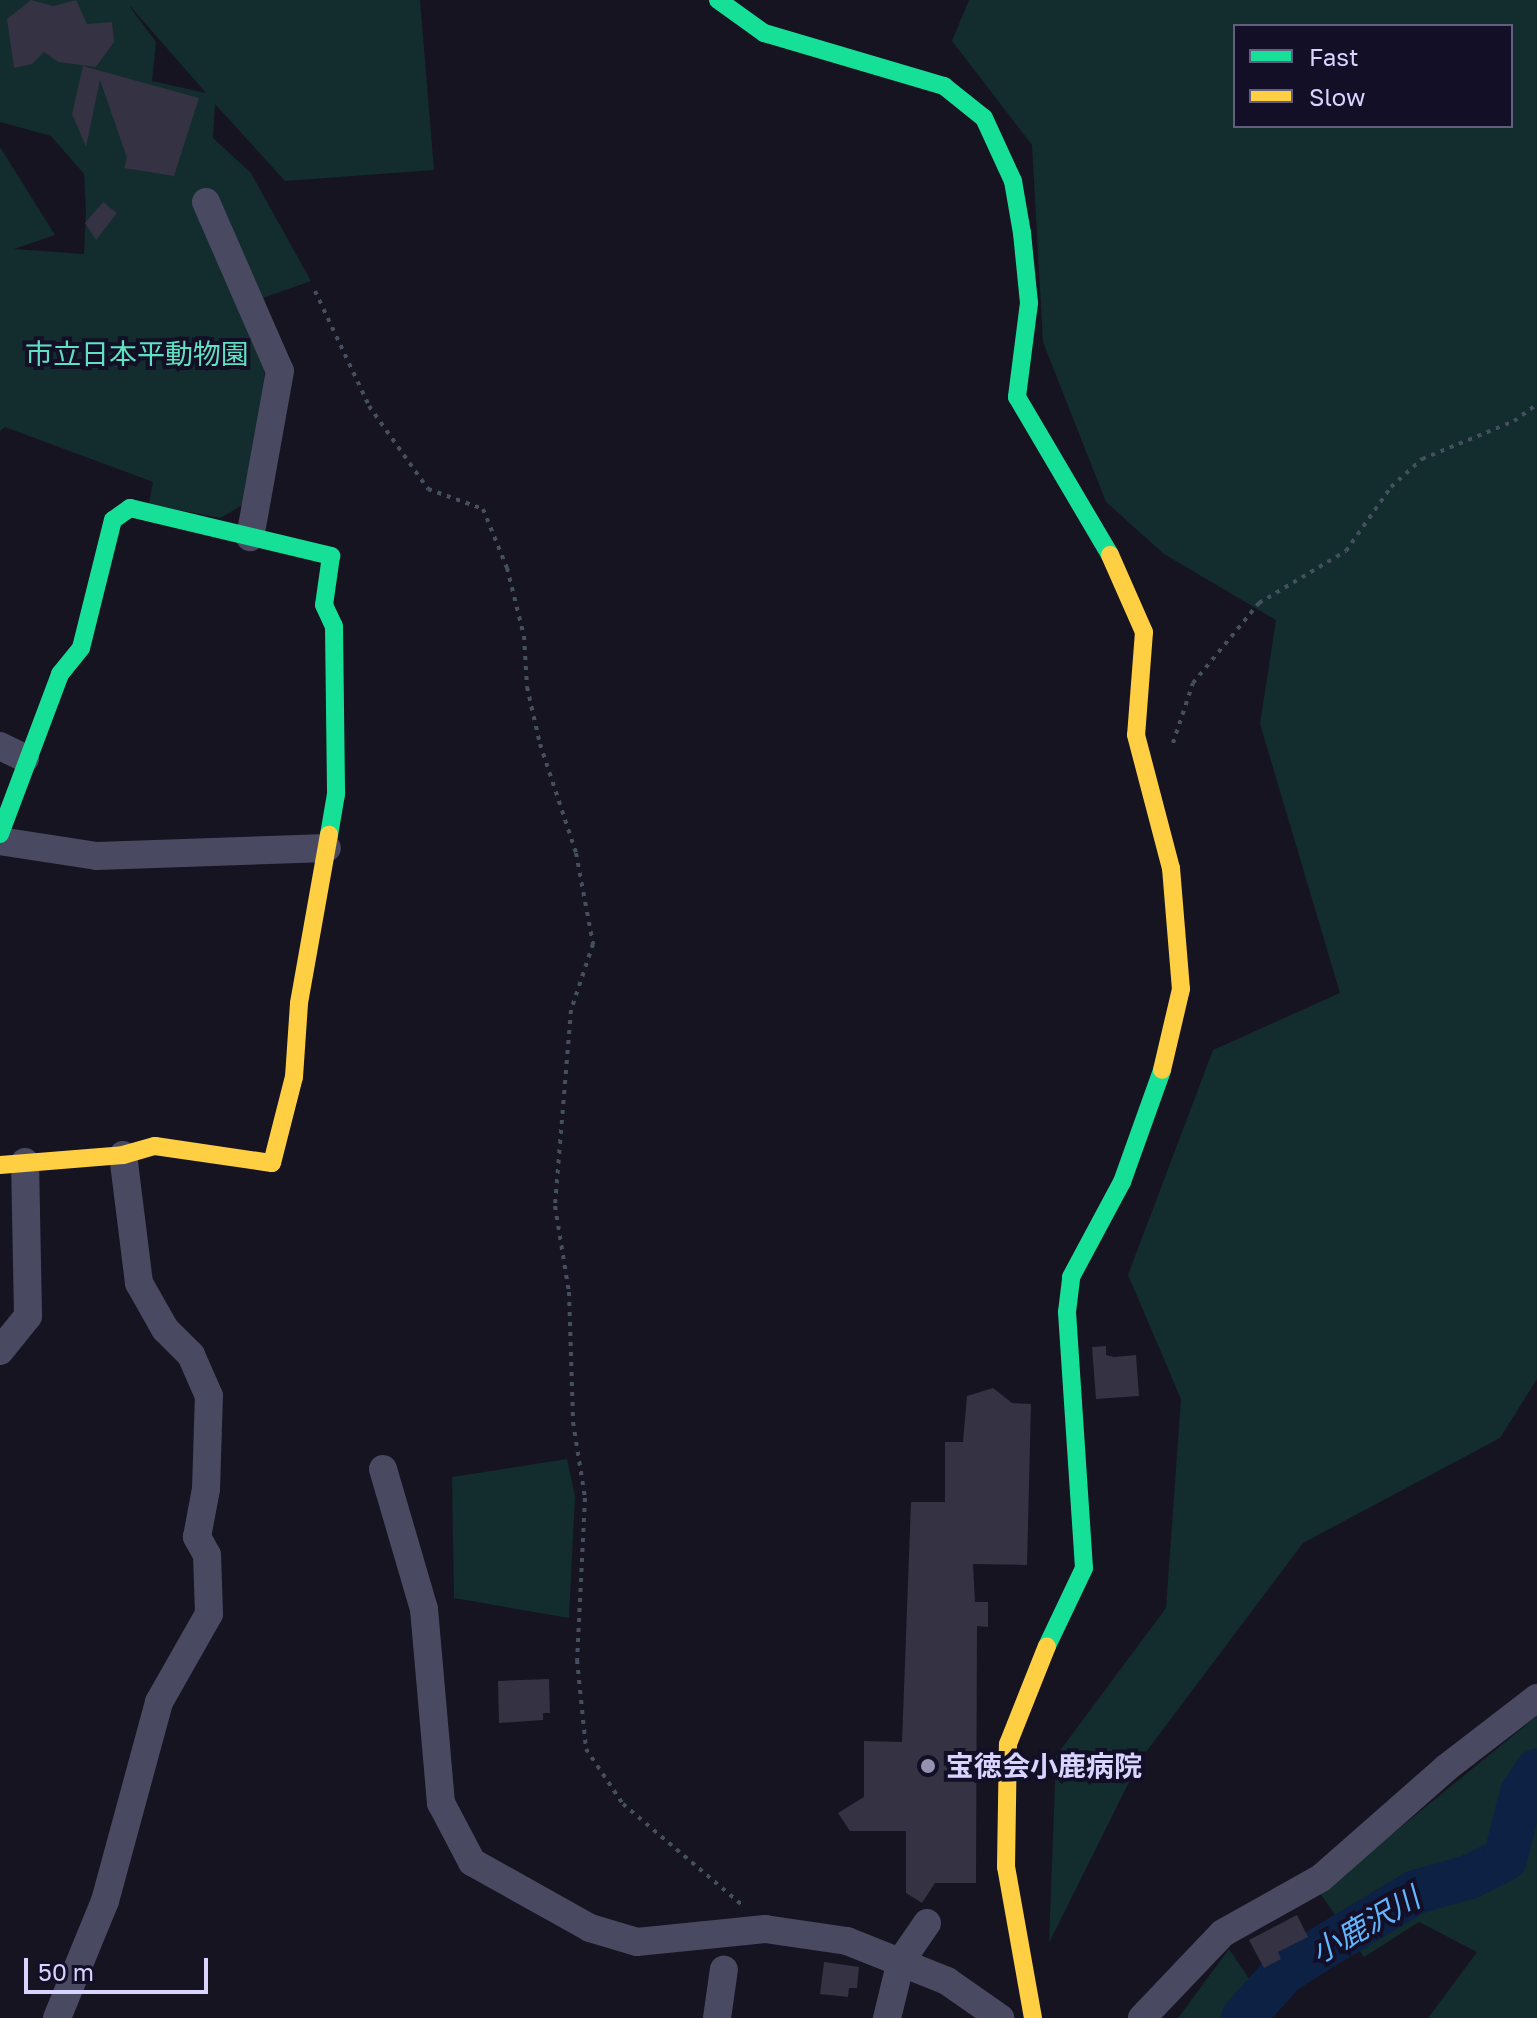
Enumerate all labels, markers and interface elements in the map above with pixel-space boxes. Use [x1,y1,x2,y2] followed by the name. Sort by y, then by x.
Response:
[1233,24,1513,128] legend
[1309,42,1359,71] text: Fast
[1309,82,1365,111] text: Slow
[25,337,249,371] park label: 市立日本平動物園
[946,1749,1142,1783] place label: 宝徳会小鹿病院
[917,1755,939,1777] marker: 宝徳会小鹿病院
[1304,1879,1426,1971] water label: 小鹿沢川
[28,1942,212,1992] scale bar
[38,1957,94,1986] text: 50 m

